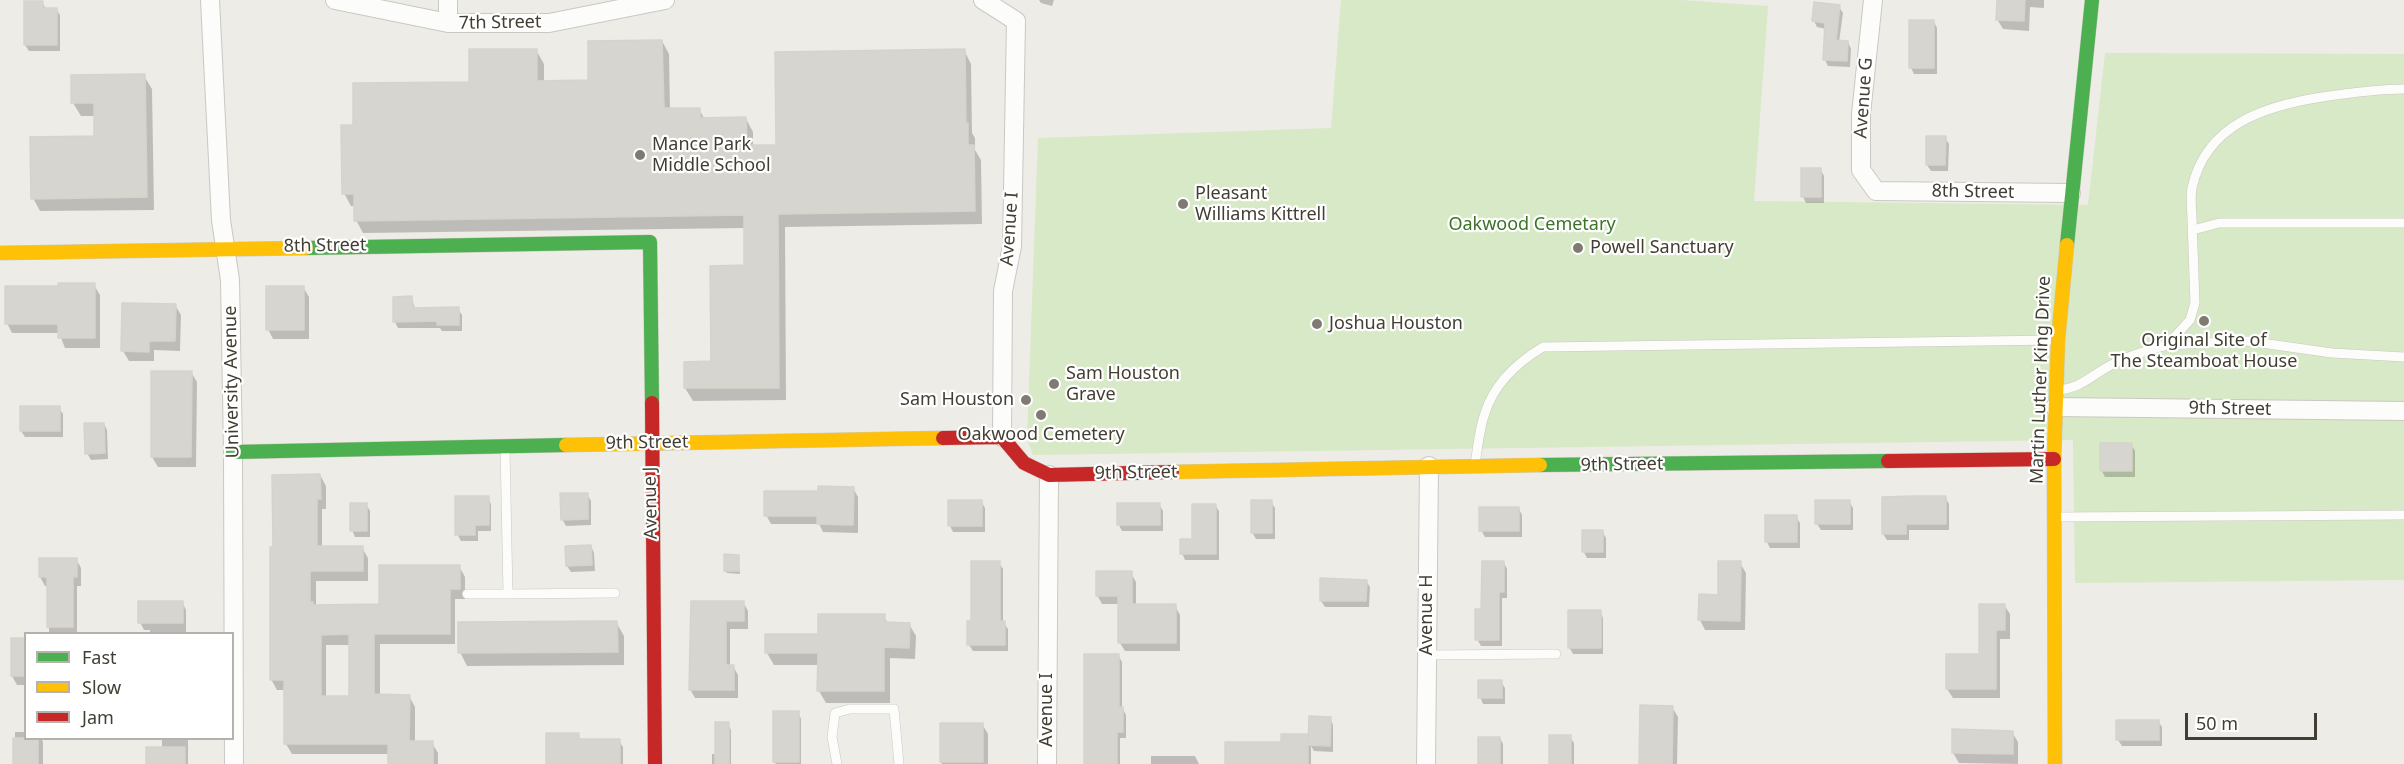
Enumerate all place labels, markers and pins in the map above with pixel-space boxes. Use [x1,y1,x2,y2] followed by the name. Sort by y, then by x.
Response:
[652,134,771,176] place label: Mance Park Middle School
[633,148,647,162] marker: Mance Park Middle School
[1195,183,1326,226] place label: Pleasant Williams Kittrell
[1176,197,1190,211] marker: Pleasant Williams Kittrell
[1590,237,1734,259] place label: Powell Sanctuary
[1571,241,1585,255] marker: Powell Sanctuary
[1329,313,1463,335] place label: Joshua Houston
[2197,314,2211,328] marker: Original Site of The Steamboat House
[1310,317,1324,331] marker: Joshua Houston
[2111,330,2297,372] place label: Original Site of The Steamboat House
[1066,363,1180,406] place label: Sam Houston Grave
[1047,377,1061,391] marker: Sam Houston Grave
[900,389,1014,411] place label: Sam Houston
[1019,393,1033,407] marker: Sam Houston
[1034,408,1048,422] marker: Oakwood Cemetery
[957,424,1125,446] place label: Oakwood Cemetery

